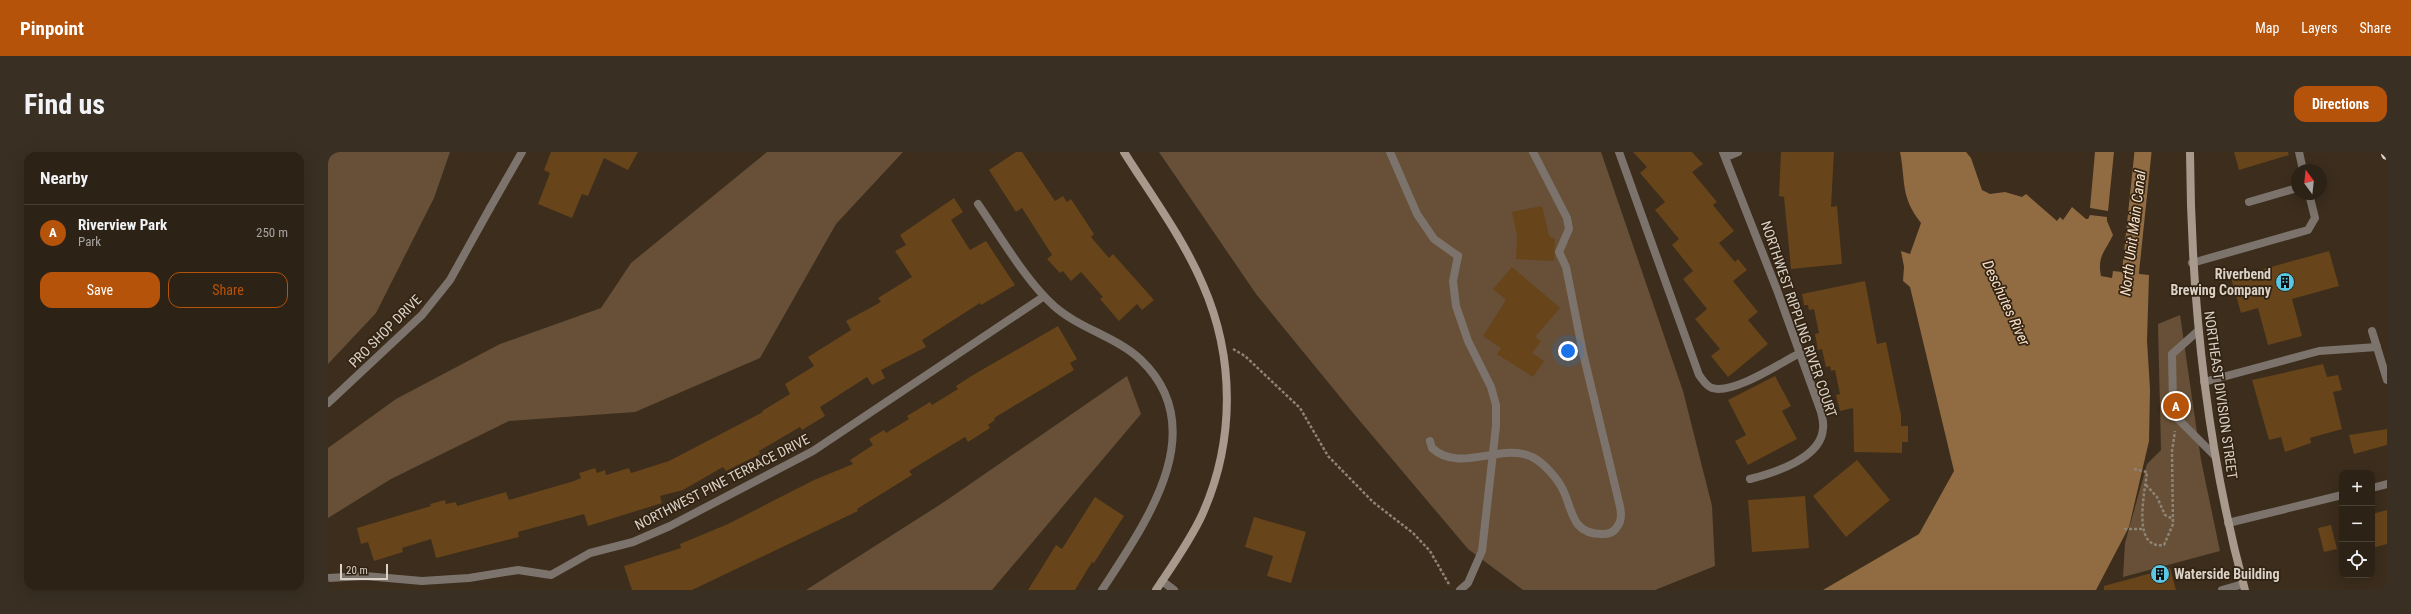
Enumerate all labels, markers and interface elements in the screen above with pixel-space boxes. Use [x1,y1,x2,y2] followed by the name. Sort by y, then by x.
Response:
[20,17,84,40] text: Pinpoint
[2255,20,2279,36] text: Map
[2301,20,2338,36] text: Layers
[2360,20,2391,36] text: Share
[2294,86,2387,122] button: Directions
[24,88,105,121] text: Find us
[2291,164,2327,200] north arrow
[40,168,88,188] text: Nearby
[2116,168,2150,297] water label: North Unit Main Canal
[78,216,167,234] text: Riverview Park
[1758,219,1840,419] street label: NORTHWEST RIPPLING RIVER COURT
[49,225,57,240] text: A
[256,225,288,240] text: 250 m
[78,234,101,249] text: Park
[1978,257,2034,349] water label: Deschutes River
[2170,266,2272,298] place label: Riverbend Brewing Company
[2274,271,2296,293] building icon: Riverbend Brewing Company
[40,272,160,308] button: Save
[168,272,288,308] button: Share
[345,291,425,371] street label: PRO SHOP DRIVE
[2201,310,2241,480] street label: NORTHEAST DIVISION STREET
[1558,341,1578,361] your location
[2163,391,2189,421] pin: A
[632,431,812,533] street label: NORTHWEST PINE TERRACE DRIVE
[2339,470,2375,578] map controls
[2339,470,2375,506] button: +
[2339,506,2375,542] button: −
[2339,542,2375,578] button: locate
[340,562,388,581] scale bar
[2149,563,2171,585] building icon: Waterside Building
[346,564,368,577] text: 20 m
[2174,566,2279,582] place label: Waterside Building

